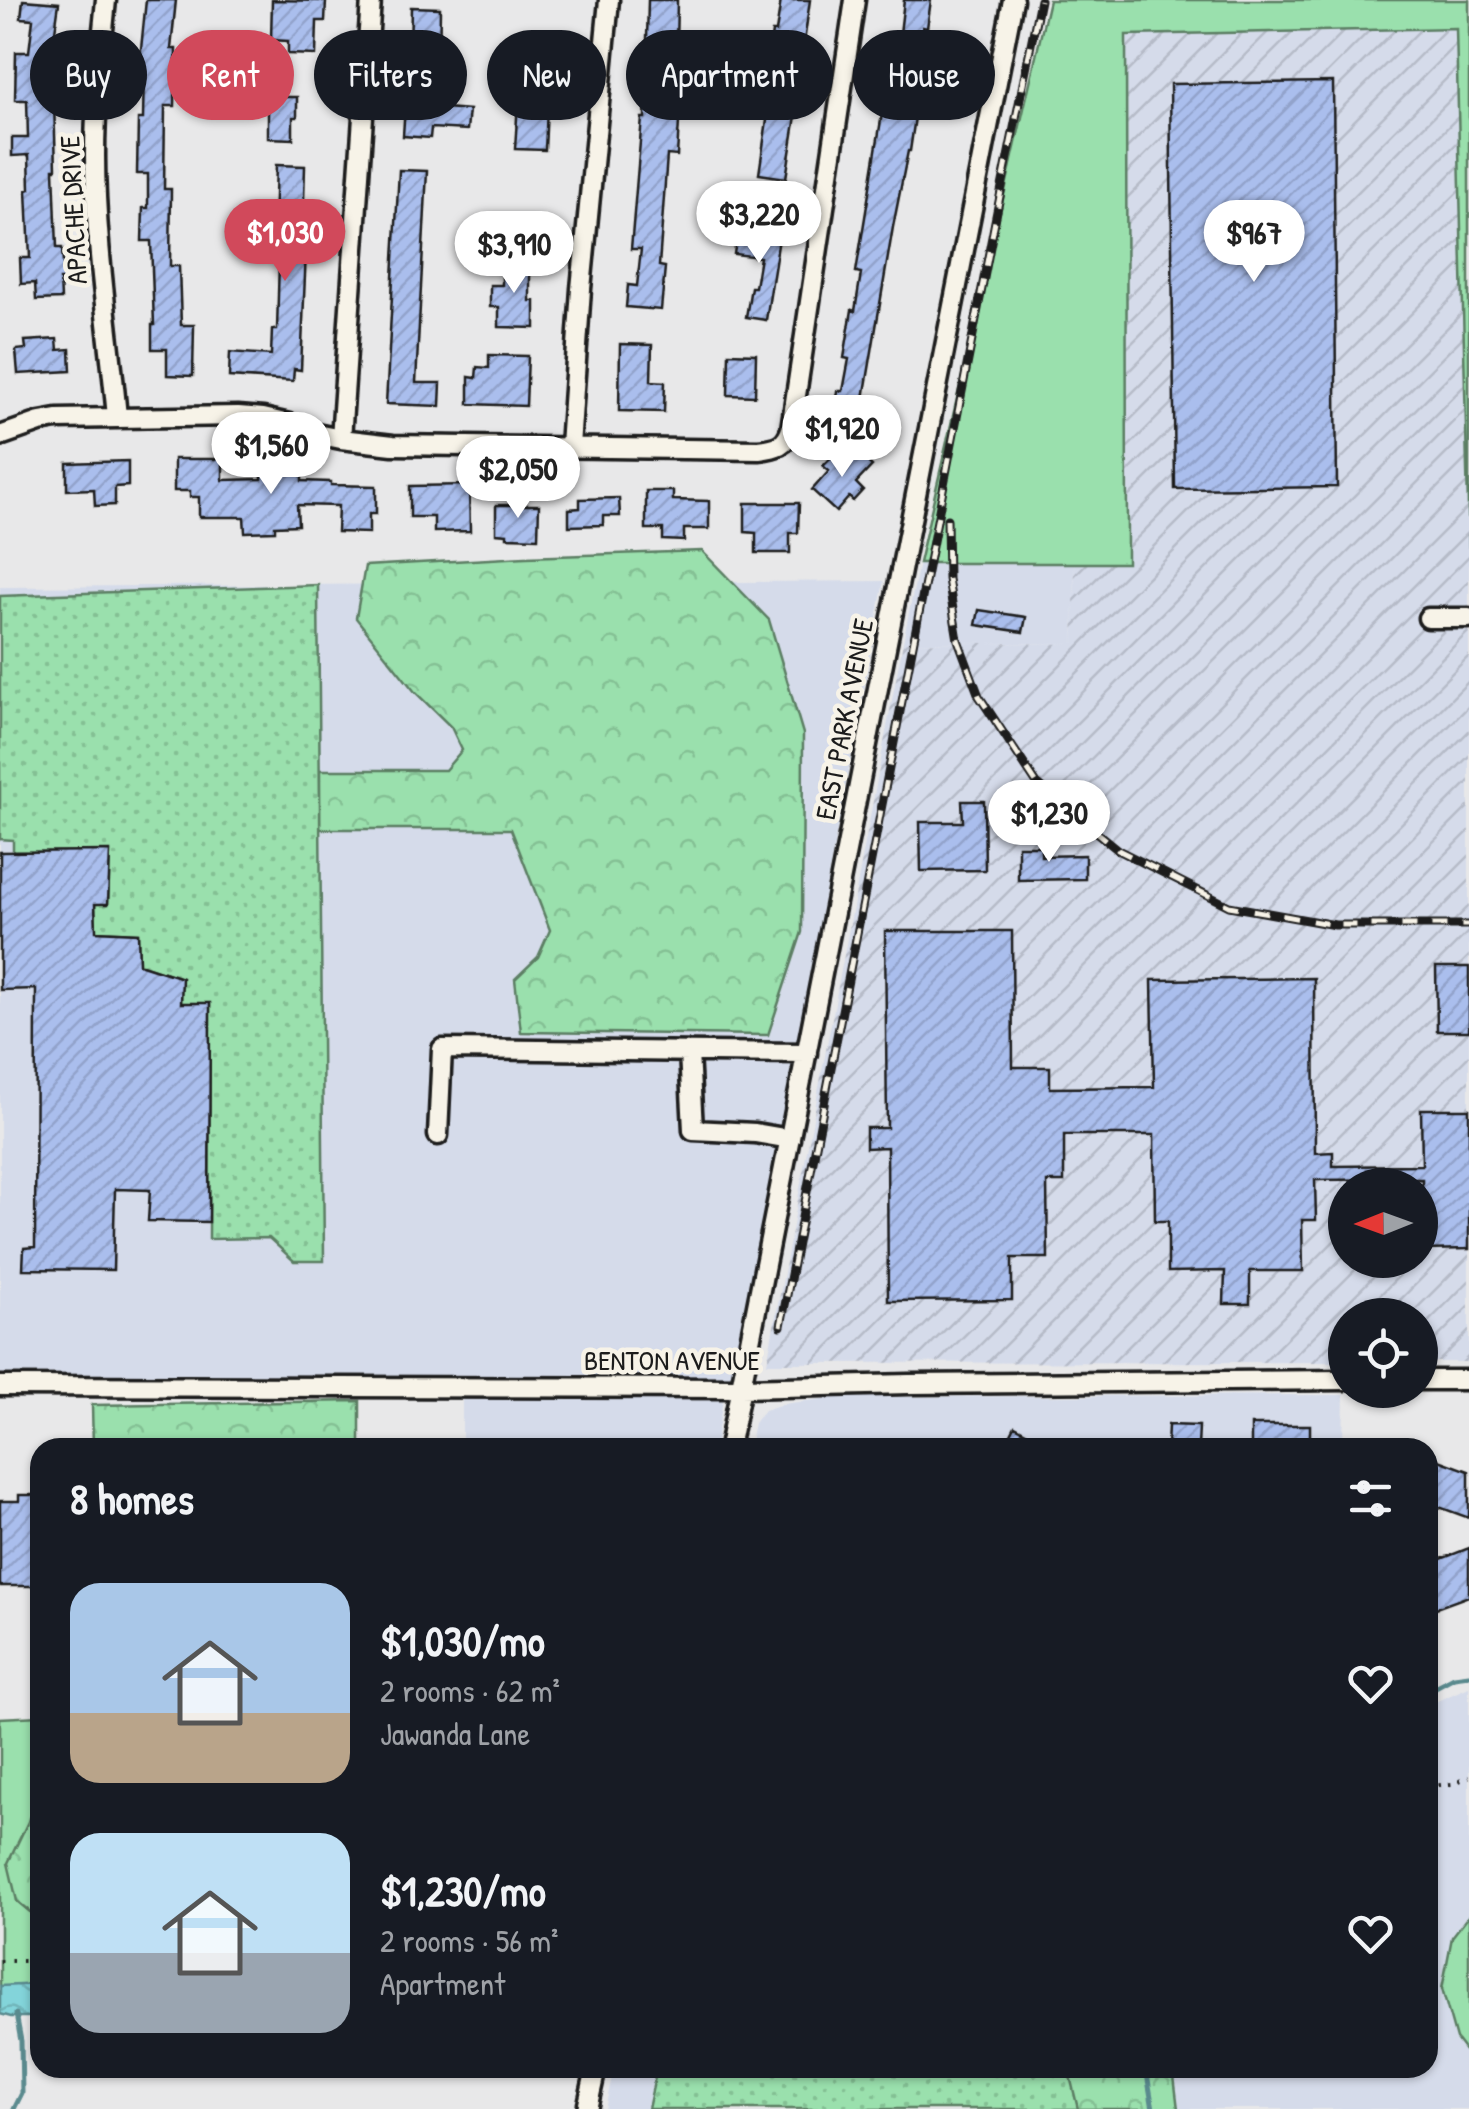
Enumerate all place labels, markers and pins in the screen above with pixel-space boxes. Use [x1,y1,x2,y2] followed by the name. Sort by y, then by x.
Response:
[678,181,840,266] pin: $3,220
[204,199,366,284] pin: $1,030
[1195,200,1313,285] pin: $967
[433,211,595,296] pin: $3,910
[761,395,923,480] pin: $1,920
[190,412,352,497] pin: $1,560
[437,436,599,521] pin: $2,050
[968,780,1130,865] pin: $1,230

